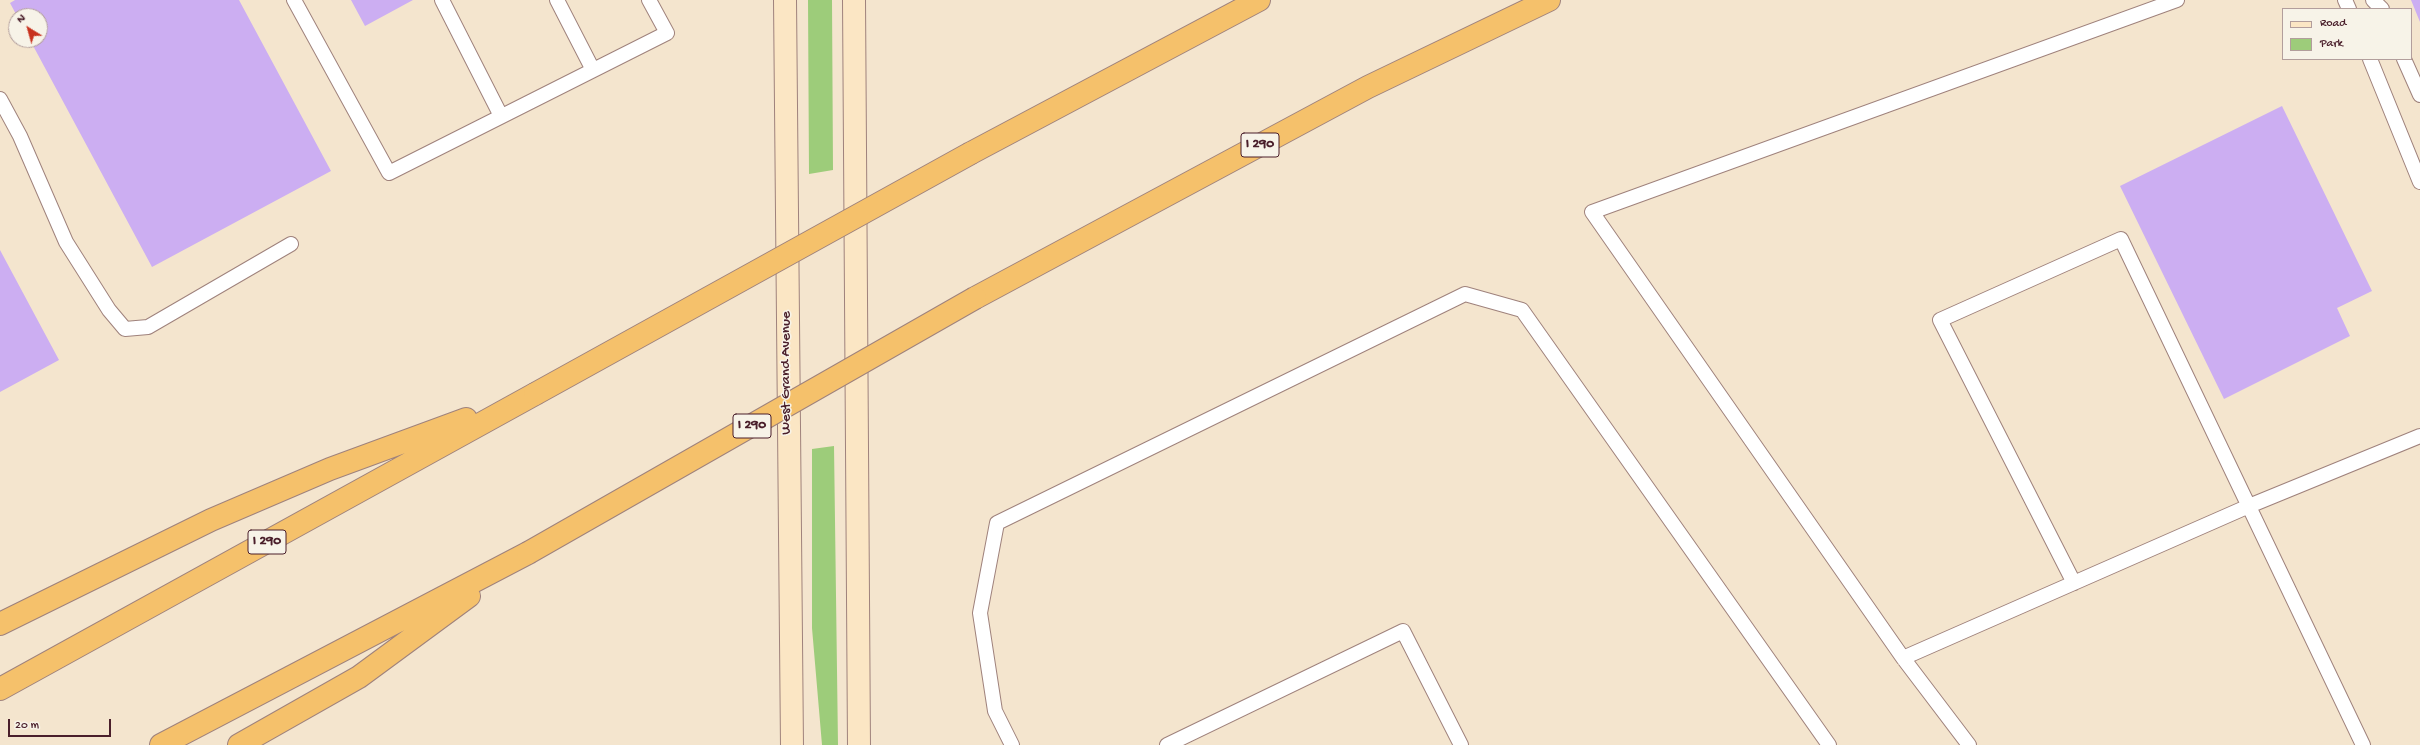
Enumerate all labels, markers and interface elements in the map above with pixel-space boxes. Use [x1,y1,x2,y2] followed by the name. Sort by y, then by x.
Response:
[8,8,48,48] north arrow
[2282,8,2412,60] legend
[15,12,28,26] text: N
[2320,17,2346,31] text: Road
[2320,37,2343,51] text: Park
[1241,133,1279,157] road number: I 290
[778,311,796,435] street label: West Grand Avenue
[733,414,771,438] road number: I 290
[248,530,286,554] road number: I 290
[10,711,113,737] scale bar
[15,719,39,733] text: 20 m

